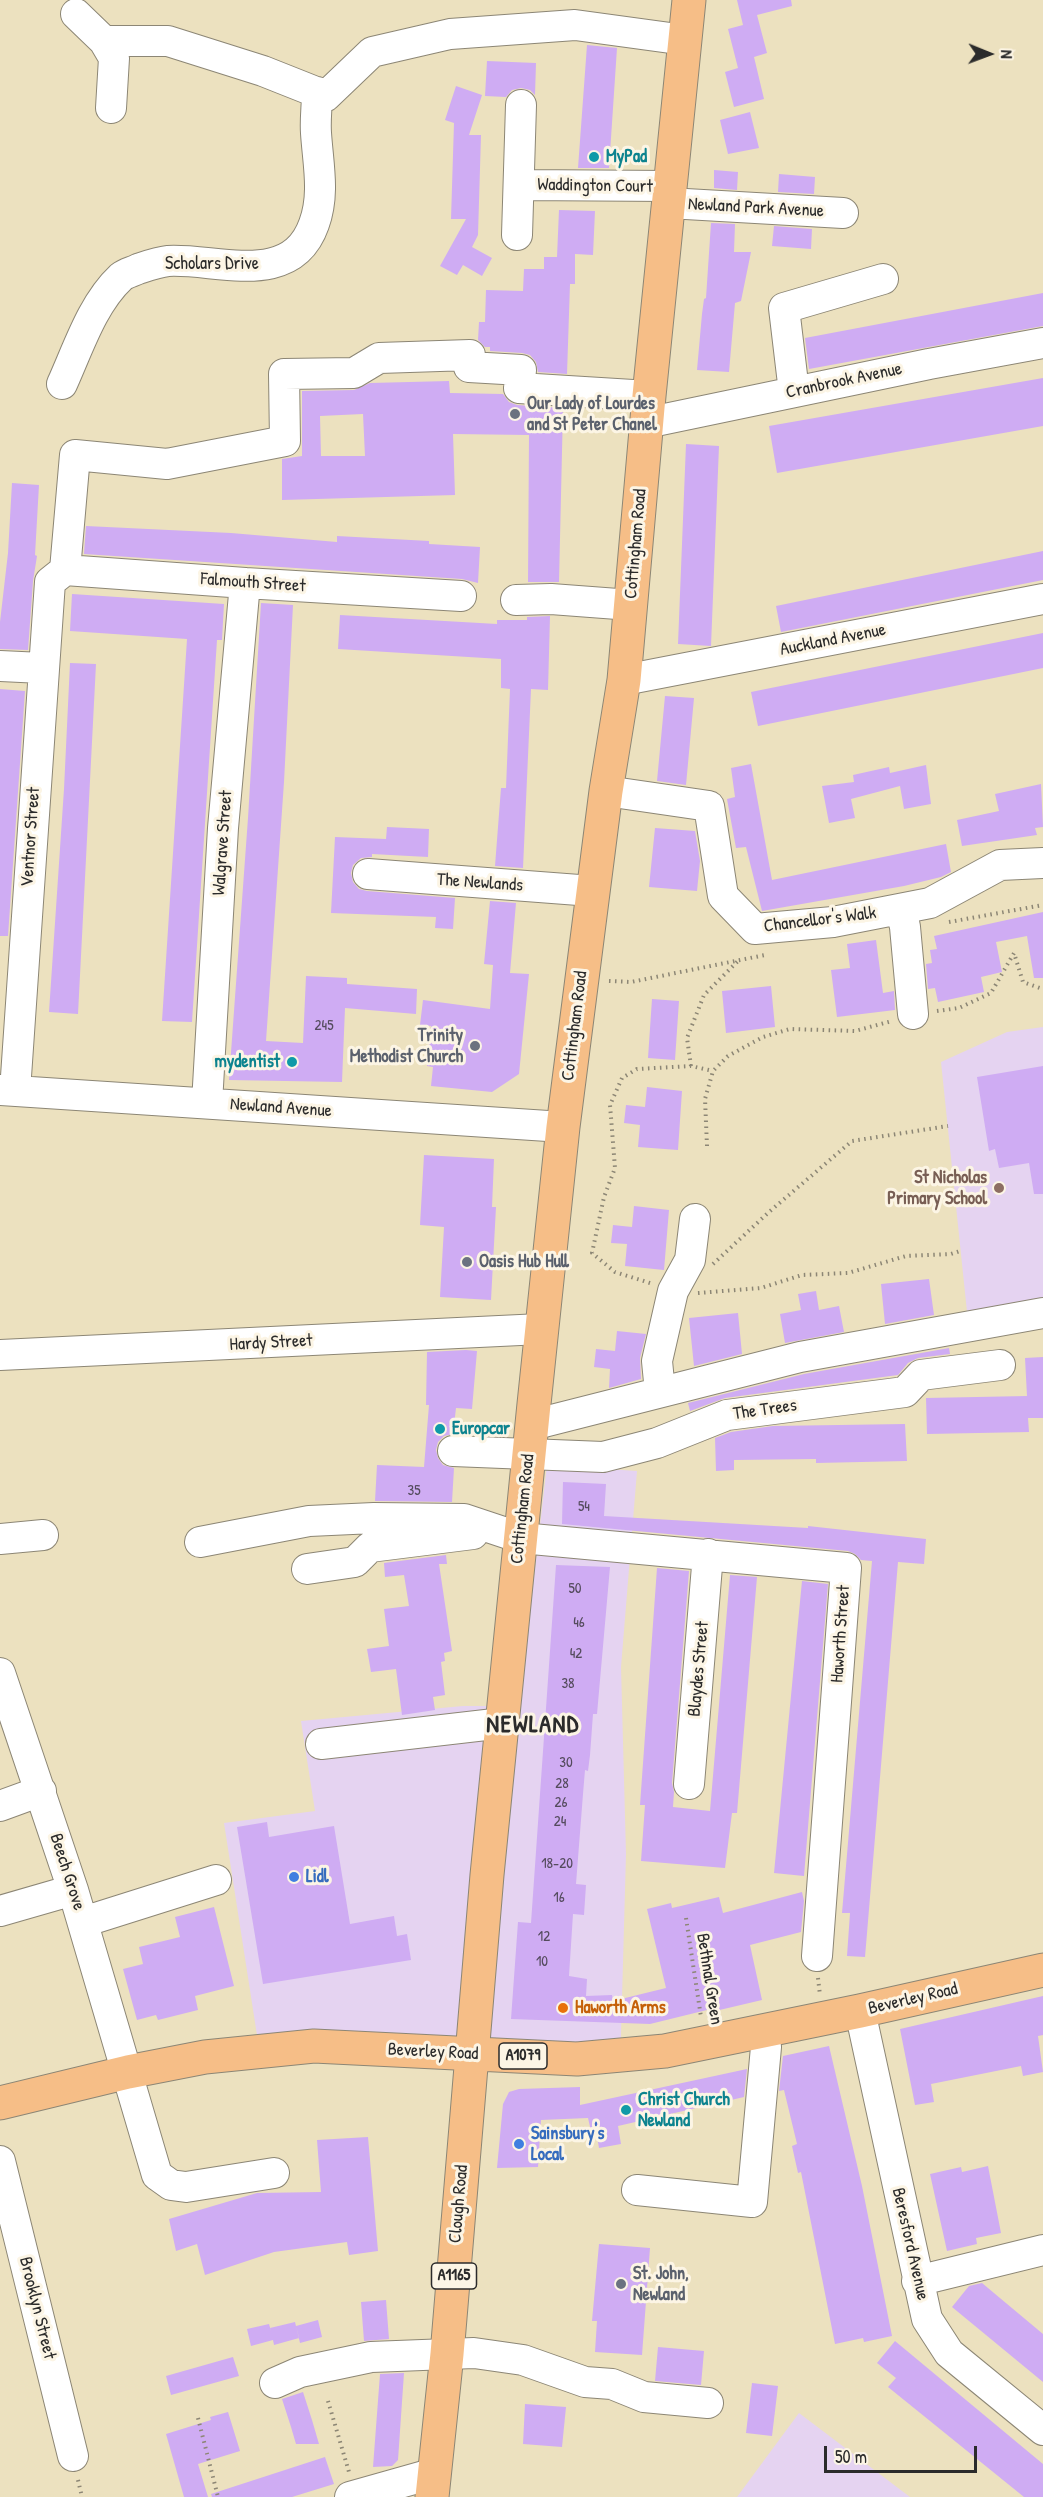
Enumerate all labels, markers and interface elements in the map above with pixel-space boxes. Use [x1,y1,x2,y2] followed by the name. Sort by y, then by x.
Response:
[959,24,1019,84] north arrow
[996,50,1018,59] text: N
[606,146,647,168] place label: MyPad
[587,150,601,164] marker: MyPad
[537,174,653,198] street label: Waddington Court
[687,194,825,222] street label: Newland Park Avenue
[165,253,259,275] street label: Scholars Drive
[784,358,904,404] street label: Cranbrook Avenue
[527,393,657,436] place label: Our Lady of Lourdes and St Peter Chanel
[508,407,522,421] marker: Our Lady of Lourdes and St Peter Chanel
[620,488,652,600] street label: Cottingham Road
[200,569,306,597] street label: Falmouth Street
[778,619,888,661] street label: Auckland Avenue
[17,786,45,888] street label: Ventnor Street
[209,790,237,896] street label: Walgrave Street
[436,869,524,897] street label: The Newlands
[763,902,877,938] street label: Chancellor's Walk
[558,970,592,1082] street label: Cottingham Road
[315,1017,333,1035] house number: 245
[350,1025,463,1068] place label: Trinity Methodist Church
[468,1039,482,1053] marker: Trinity Methodist Church
[214,1051,280,1073] place label: mydentist
[285,1055,299,1069] marker: mydentist
[229,1094,333,1122] street label: Newland Avenue
[887,1167,987,1210] place label: St Nicholas Primary School
[992,1181,1006,1195] marker: St Nicholas Primary School
[479,1251,569,1273] place label: Oasis Hub Hull
[460,1255,474,1269] marker: Oasis Hub Hull
[229,1330,313,1356] street label: Hardy Street
[732,1395,798,1425] street label: The Trees
[452,1418,510,1440] place label: Europcar
[433,1422,447,1436] marker: Europcar
[507,1453,539,1565] street label: Cottingham Road
[407,1482,421,1500] house number: 35
[578,1498,590,1516] house number: 54
[568,1580,582,1598] house number: 50
[827,1584,855,1684] street label: Haworth Street
[573,1614,585,1632] house number: 46
[684,1620,714,1718] street label: Blaydes Street
[570,1645,582,1663] house number: 42
[561,1675,575,1693] house number: 38
[486,1712,580,1740] district label: NEWLAND
[559,1754,573,1772] house number: 30
[555,1775,569,1793] house number: 28
[554,1794,568,1812] house number: 26
[554,1813,566,1831] house number: 24
[44,1831,90,1913] street label: Beech Grove
[541,1855,573,1873] house number: 18-20
[306,1866,329,1888] place label: Lidl
[287,1870,301,1884] marker: Lidl
[553,1889,565,1907] house number: 16
[538,1928,550,1946] house number: 12
[691,1932,727,2026] street label: Bethnal Green
[536,1953,548,1971] house number: 10
[866,1978,960,2020] street label: Beverley Road
[575,1997,666,2019] place label: Haworth Arms
[556,2001,570,2015] marker: Haworth Arms
[387,2039,479,2065] street label: Beverley Road
[499,2043,547,2069] road number: A1079
[638,2089,730,2132] place label: Christ Church Newland
[619,2103,633,2117] marker: Christ Church Newland
[531,2123,604,2166] place label: Sainsbury's Local
[512,2137,526,2151] marker: Sainsbury's Local
[445,2164,473,2244] street label: Clough Road
[887,2186,933,2302] street label: Beresford Avenue
[14,2255,60,2361] street label: Brooklyn Street
[432,2263,476,2289] road number: A1165
[633,2263,689,2306] place label: St. John, Newland
[614,2277,628,2291] marker: St. John, Newland
[827,2434,980,2472] scale bar
[835,2444,867,2469] text: 50 m

